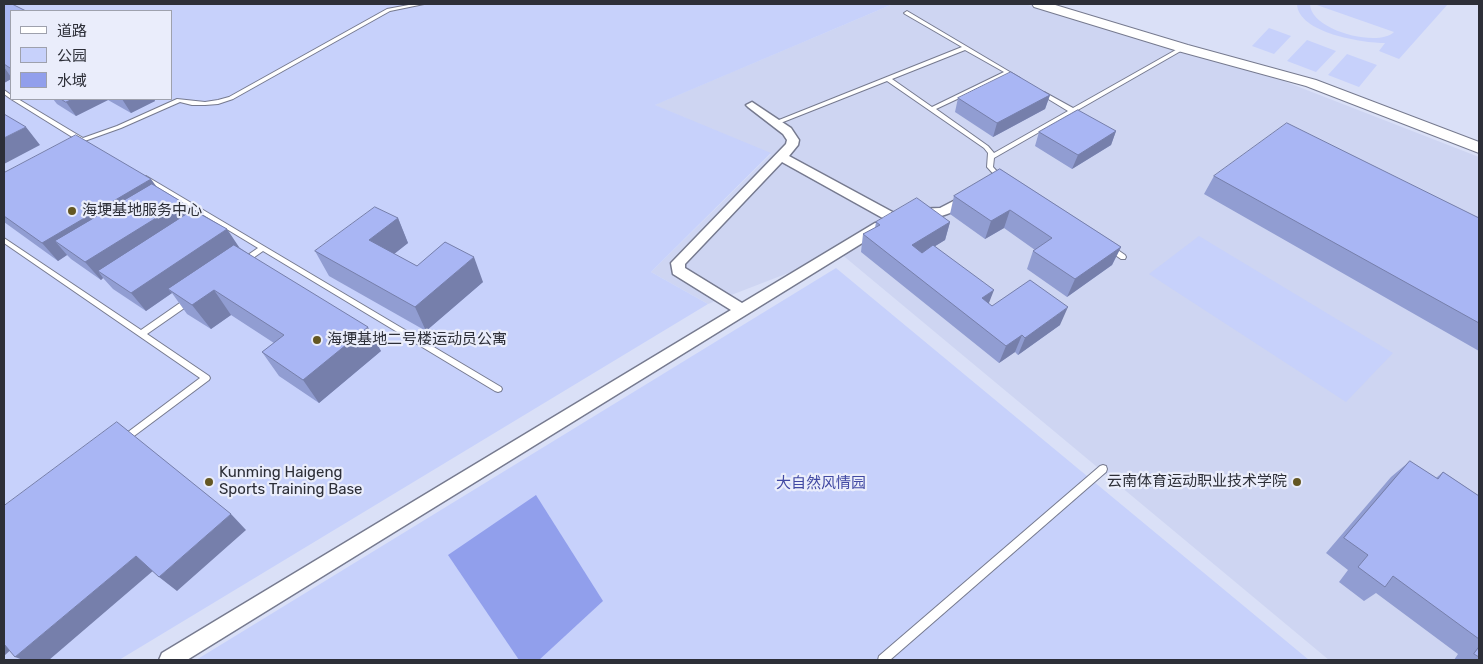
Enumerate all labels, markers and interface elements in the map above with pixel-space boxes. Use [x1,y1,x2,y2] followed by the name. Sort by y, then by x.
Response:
[10,10,172,100] legend
[57,22,87,40] text: 道路
[57,47,87,65] text: 公园
[57,72,87,90] text: 水域
[82,202,202,220] place label: 海埂基地服务中心
[66,205,78,217] marker: 海埂基地服务中心
[327,331,507,349] place label: 海埂基地二号楼运动员公寓
[311,334,323,346] marker: 海埂基地二号楼运动员公寓
[219,464,363,499] place label: Kunming Haigeng Sports Training Base
[1107,473,1287,491] place label: 云南体育运动职业技术学院
[776,475,866,493] park label: 大自然风情园
[203,476,215,488] marker: Kunming Haigeng Sports Training Base
[1291,476,1303,488] marker: 云南体育运动职业技术学院

